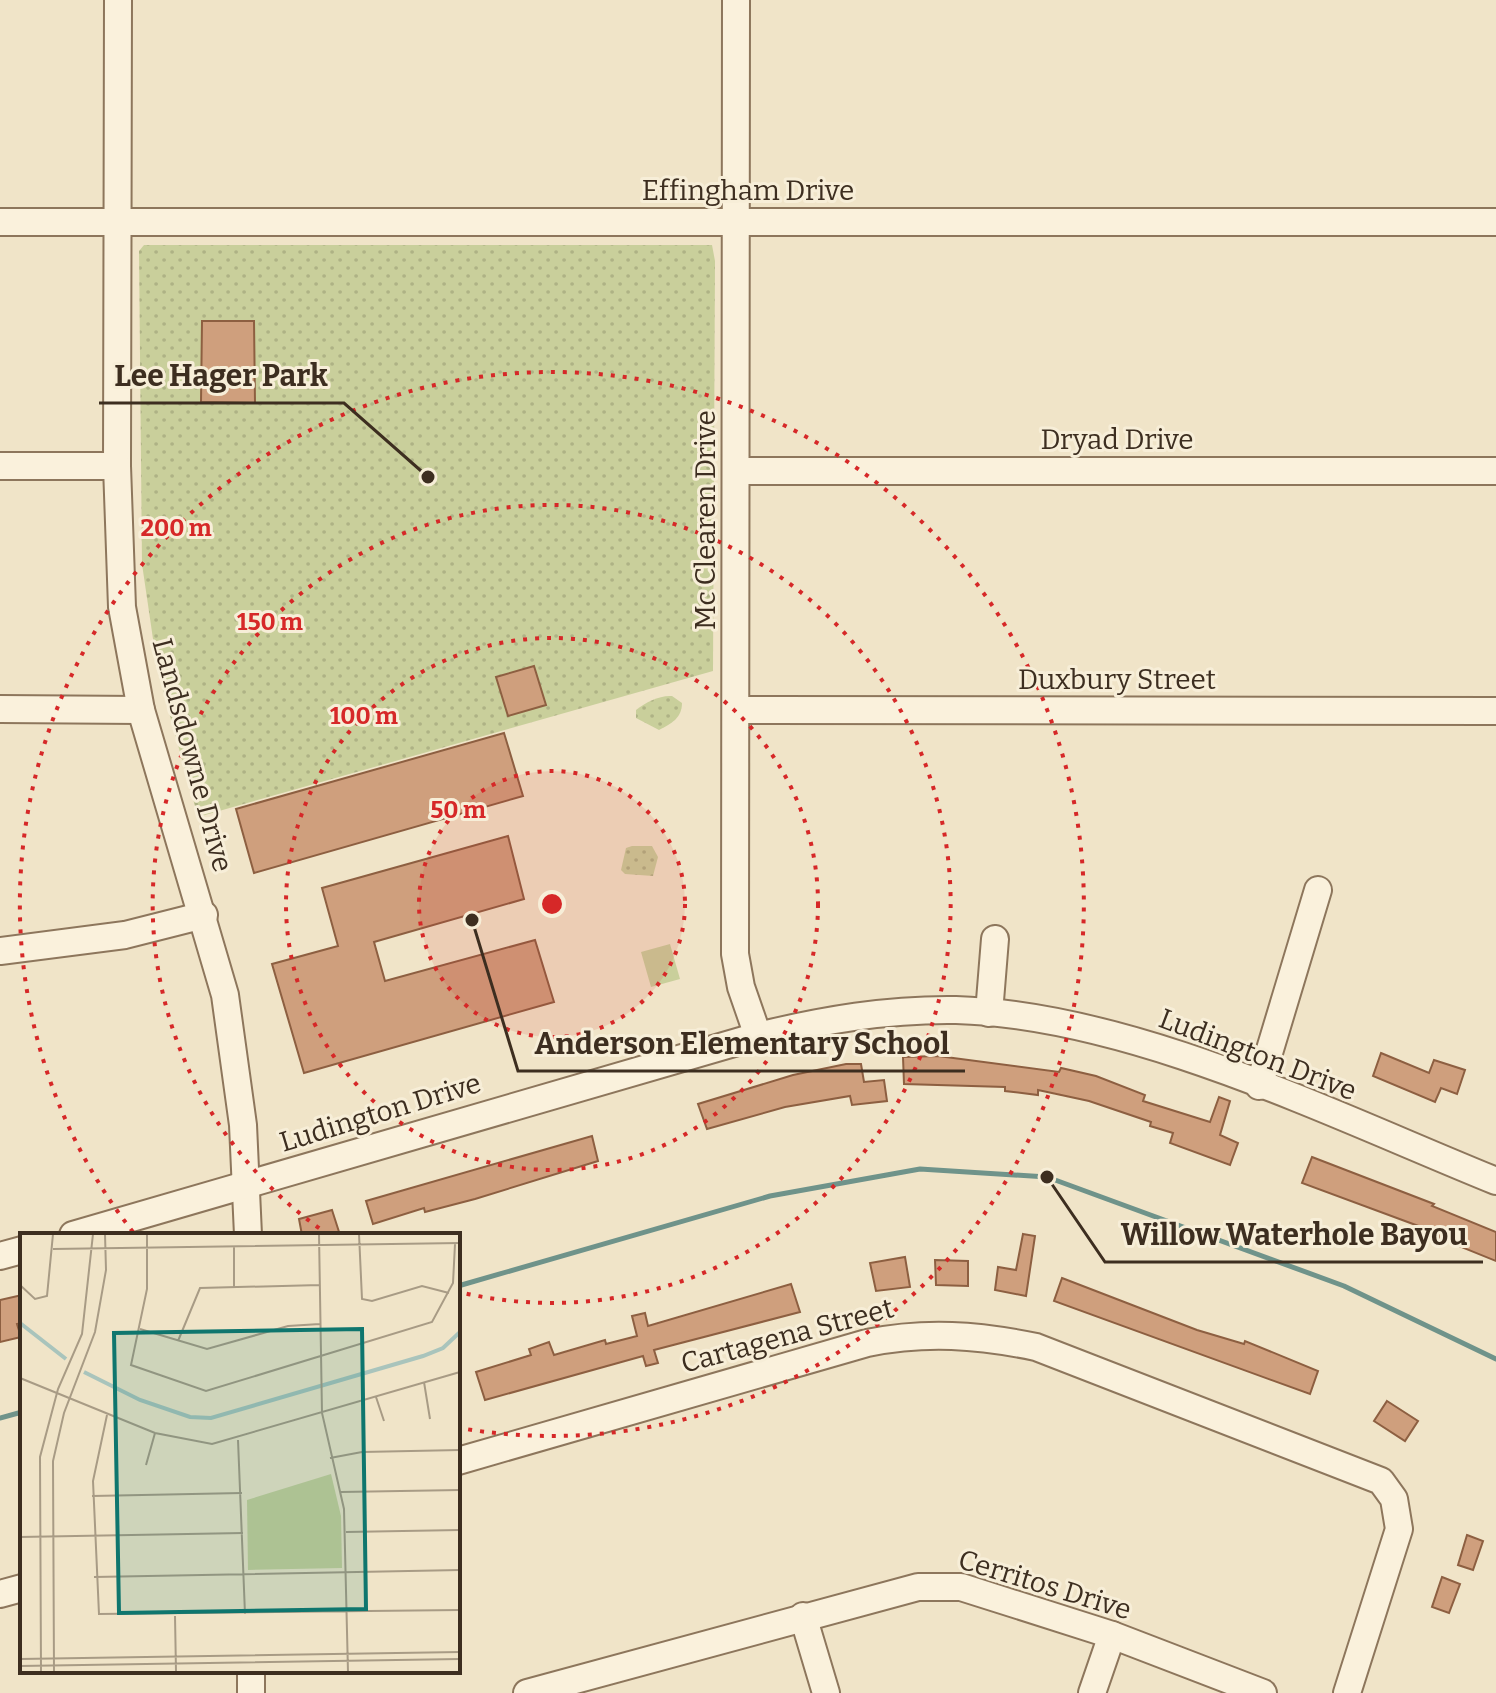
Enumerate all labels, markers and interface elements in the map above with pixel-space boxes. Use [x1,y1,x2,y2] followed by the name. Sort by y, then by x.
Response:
[642,174,854,207] street label: Effingham Drive
[99,349,344,403] callout: Lee Hager Park
[114,358,328,394] text: Lee Hager Park
[689,410,722,630] street label: Mc Clearen Drive
[1040,423,1194,456] street label: Dryad Drive
[140,514,212,542] text: 200 m
[237,608,303,636] text: 150 m
[145,635,240,875] street label: Landsdowne Drive
[1018,663,1216,696] street label: Duxbury Street
[330,702,398,730] text: 100 m
[430,796,486,824] text: 50 m
[538,890,566,918] centre of rings
[1154,1002,1361,1107] street label: Ludington Drive
[518,1017,965,1071] callout: Anderson Elementary School
[534,1026,950,1062] text: Anderson Elementary School
[276,1066,485,1159] street label: Ludington Drive
[1105,1208,1483,1262] callout: Willow Waterhole Bayou
[1121,1217,1467,1253] text: Willow Waterhole Bayou
[20,1233,460,1673] inset map
[677,1291,897,1380] street label: Cartagena Street
[955,1543,1135,1626] street label: Cerritos Drive

